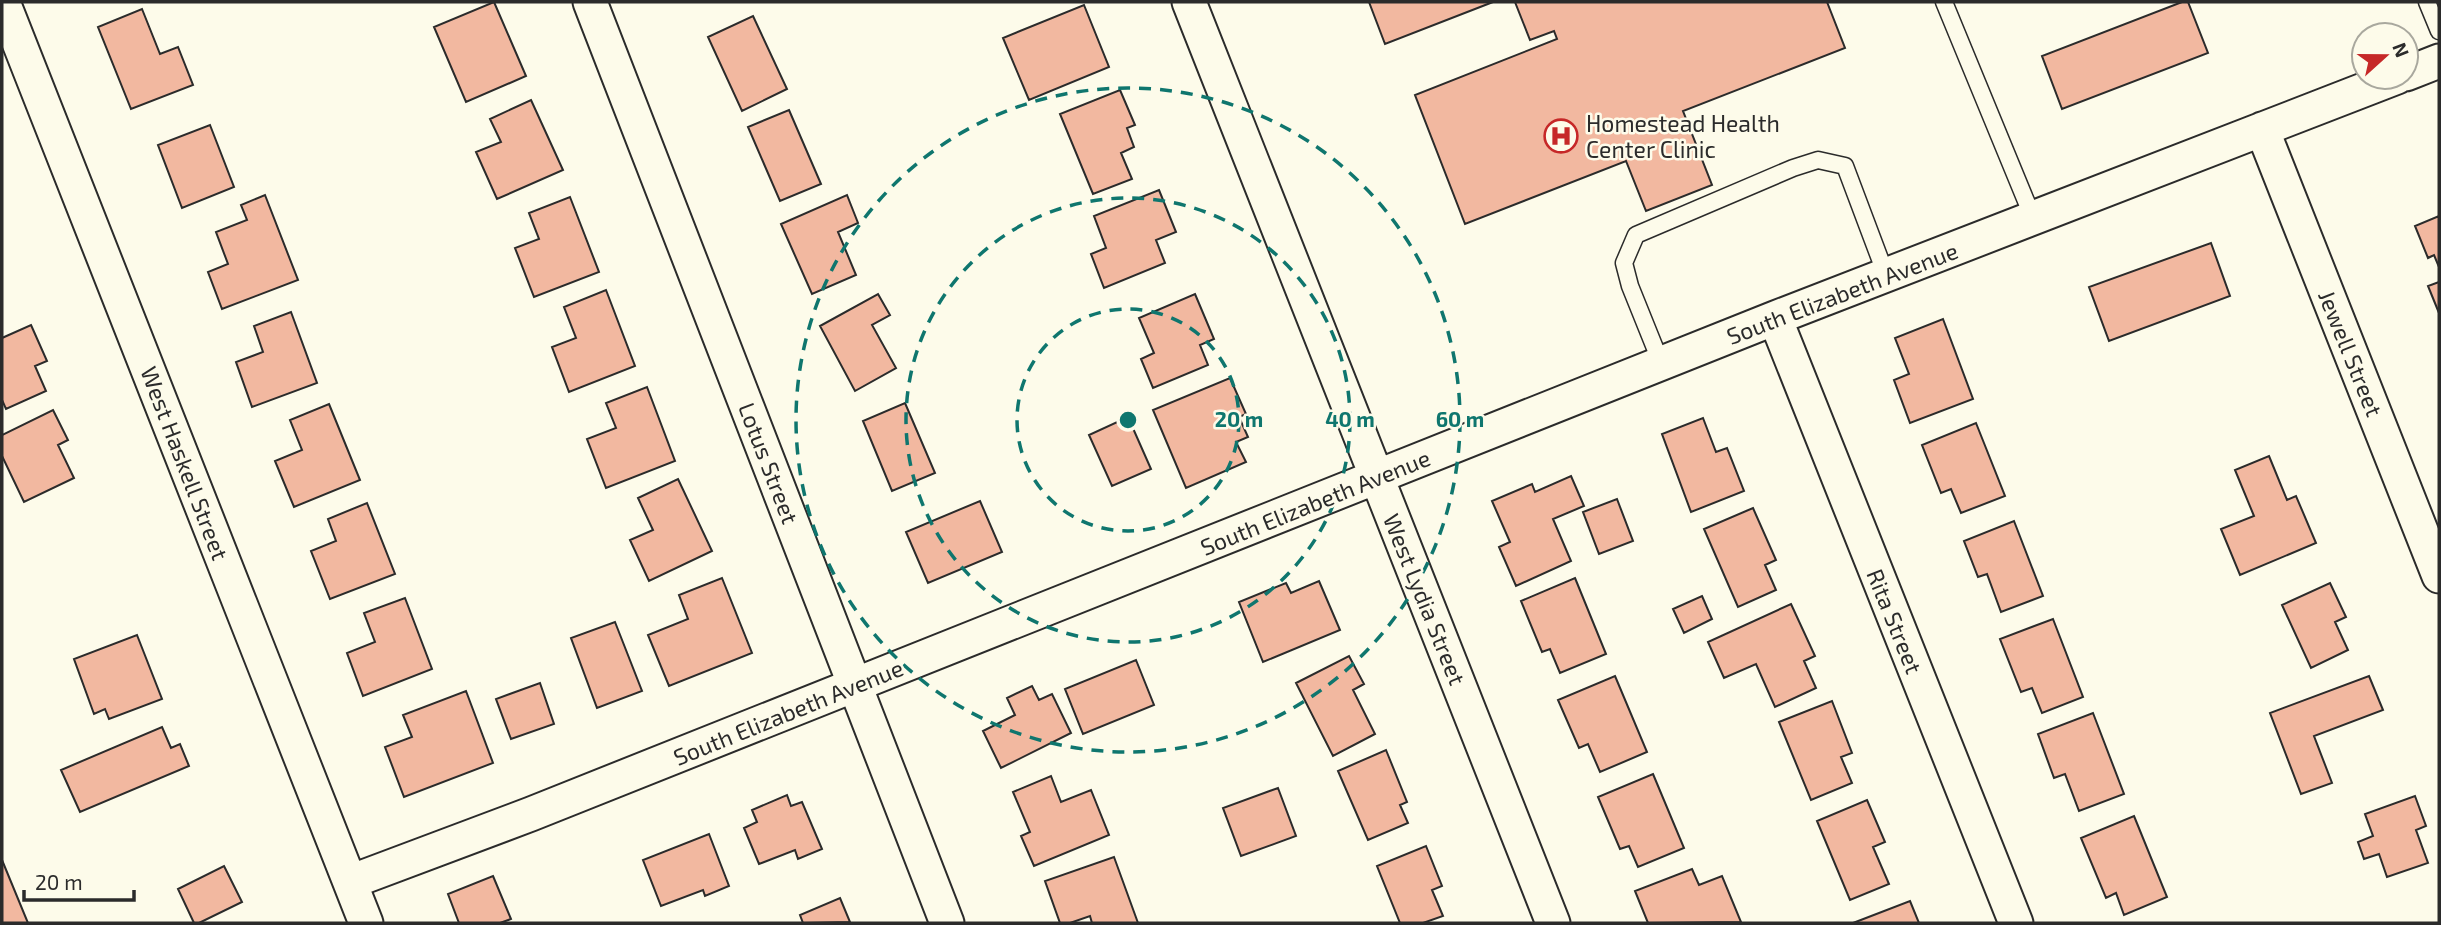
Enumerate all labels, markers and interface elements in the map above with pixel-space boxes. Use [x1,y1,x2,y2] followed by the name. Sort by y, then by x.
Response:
[2350,21,2420,91] north arrow
[2388,39,2415,60] text: N
[1586,109,1780,163] place label: Homestead Health Center Clinic
[1542,117,1580,155] hospital icon: Homestead Health Center Clinic
[1722,236,1962,350] street label: South Elizabeth Avenue
[2313,286,2389,420] street label: Jewell Street
[135,362,235,564] street label: West Haskell Street
[733,399,805,528] street label: Lotus Street
[1215,406,1263,431] text: 20 m
[1325,406,1375,431] text: 40 m
[1436,406,1484,431] text: 60 m
[1116,408,1140,432] centre of rings
[1196,443,1434,561] street label: South Elizabeth Avenue
[1378,509,1472,689] street label: West Lydia Street
[1861,565,1929,678] street label: Rita Street
[669,653,907,771] street label: South Elizabeth Avenue
[24,858,135,902] scale bar
[35,869,83,894] text: 20 m

